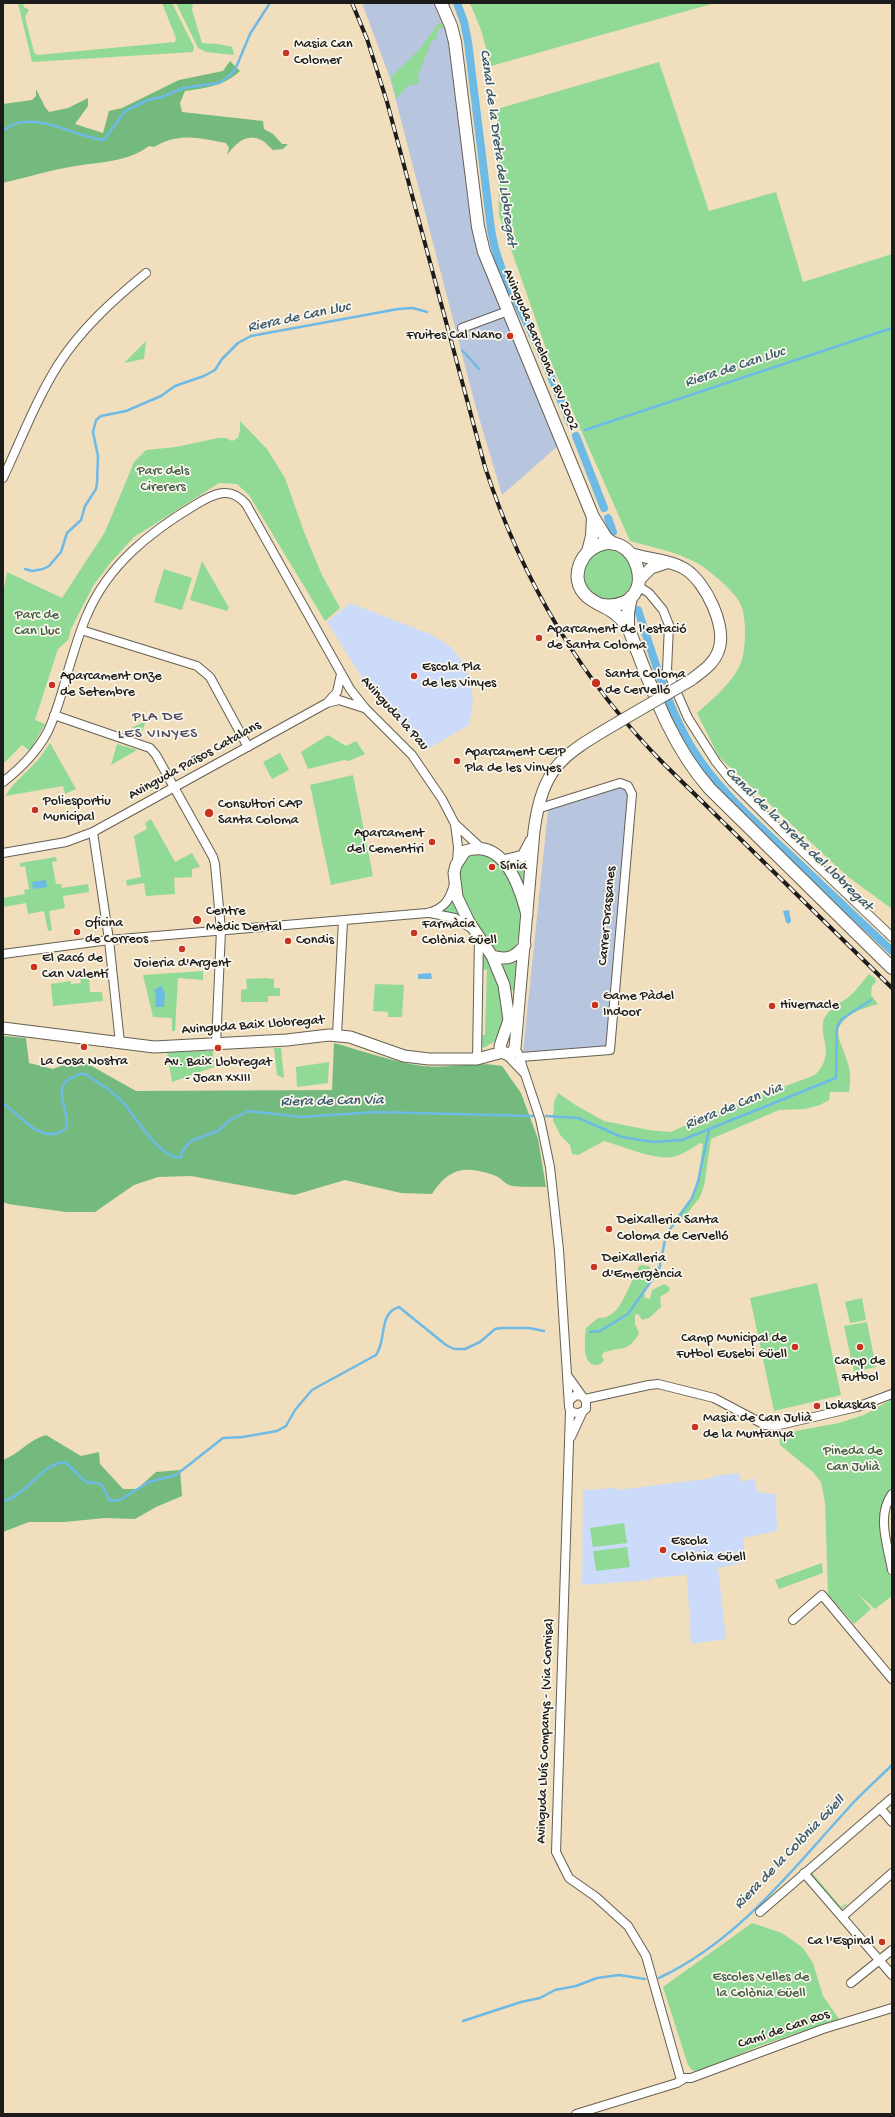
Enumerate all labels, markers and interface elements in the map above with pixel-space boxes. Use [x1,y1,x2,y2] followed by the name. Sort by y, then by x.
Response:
[294,37,353,70] place label: Masia Can Colomer
[281,48,291,58] marker: Masia Can Colomer
[474,48,520,248] water label: Canal de la Dreta del Llobregat
[498,267,582,433] street label: Avinguda Barcelona - BV 2002
[246,298,352,338] water label: Riera de Can Lluc
[406,328,502,344] place label: Fruites Cal Nano
[505,331,515,341] marker: Fruites Cal Nano
[683,343,787,393] water label: Riera de Can Lluc
[137,464,189,496] park label: Parc dels Cirerers
[15,608,59,640] park label: Parc de Can Lluc
[547,622,687,654] place label: Aparcament de l'estació de Santa Coloma
[534,633,544,643] marker: Aparcament de l'estació de Santa Coloma
[422,660,496,692] place label: Escola Pla de les Vinyes
[605,667,686,700] place label: Santa Coloma de Cervelló
[60,669,162,702] place label: Aparcament Onze de Setembre
[409,671,419,681] marker: Escola Pla de les Vinyes
[356,673,432,755] street label: Avinguda la Pau
[590,677,602,689] marker: Santa Coloma de Cervelló
[47,680,57,690] marker: Aparcament Onze de Setembre
[118,709,198,744] district label: PLA DE LES VINYES
[126,718,264,804] street label: Avinguda Països Catalans
[465,745,566,778] place label: Aparcament CEIP Pla de les Vinyes
[452,756,462,766] marker: Aparcament CEIP Pla de les Vinyes
[720,764,876,916] water label: Canal de la Dreta del Llobregat
[43,794,111,826] place label: Poliesportiu Municipal
[218,797,302,830] place label: Consultori CAP Santa Coloma
[30,805,40,815] marker: Poliesportiu Municipal
[203,807,215,819] marker: Consultori CAP Santa Coloma
[347,826,424,858] place label: Aparcament del Cementiri
[427,837,437,847] marker: Aparcament del Cementiri
[500,859,527,875] place label: Sínia
[487,862,497,872] marker: Sínia
[595,866,621,966] street label: Carrer Drassanes
[206,904,282,936] place label: Centre Mèdic Dental
[191,914,203,926] marker: Centre Mèdic Dental
[85,916,148,948] place label: Oficina de Correos
[422,917,497,950] place label: Farmàcia Colònia Güell
[72,927,82,937] marker: Oficina de Correos
[409,928,419,938] marker: Farmàcia Colònia Güell
[296,933,334,949] place label: Condis
[283,936,293,946] marker: Condis
[177,944,187,954] marker: Joieria d'Argent
[42,951,109,984] place label: El Racó de Can Valentí
[134,956,230,972] place label: Joieria d'Argent
[29,962,39,972] marker: El Racó de Can Valentí
[603,989,674,1022] place label: Game Pàdel Indoor
[780,998,839,1014] place label: Hivernacle
[590,1000,600,1010] marker: Game Pàdel Indoor
[767,1001,777,1011] marker: Hivernacle
[181,1013,325,1039] street label: Avinguda Baix Llobregat
[79,1042,89,1052] marker: La Cosa Nostra
[213,1043,223,1053] marker: Av. Baix Llobregat - Joan XXIII
[40,1054,128,1070] place label: La Cosa Nostra
[164,1055,272,1088] place label: Av. Baix Llobregat - Joan XXIII
[683,1079,785,1135] water label: Riera de Can Via
[280,1092,384,1112] water label: Riera de Can Via
[617,1213,729,1246] place label: Deixalleria Santa Coloma de Cervelló
[604,1224,614,1234] marker: Deixalleria Santa Coloma de Cervelló
[602,1251,682,1284] place label: Deixalleria d'Emergència
[589,1262,599,1272] marker: Deixalleria d'Emergència
[676,1331,787,1364] place label: Camp Municipal de Futbol Eusebi Güell
[790,1342,800,1352] marker: Camp Municipal de Futbol Eusebi Güell
[855,1342,865,1352] marker: Camp de Futbol
[835,1354,885,1386] place label: Camp de Futbol
[825,1398,876,1414] place label: Lokaskas
[812,1401,822,1411] marker: Lokaskas
[703,1411,812,1444] place label: Masia de Can Julià de la Muntanya
[690,1422,700,1432] marker: Masia de Can Julià de la Muntanya
[823,1444,883,1476] park label: Pineda de Can Julià
[671,1534,746,1566] place label: Escola Colònia Güell
[658,1545,668,1555] marker: Escola Colònia Güell
[534,1618,558,1844] street label: Avinguda Lluís Companys - (Via Cornisa)
[731,1792,849,1914] water label: Riera de la Colònia Güell
[807,1934,874,1950] place label: Ca l'Espinal
[877,1937,887,1947] marker: Ca l'Espinal
[713,1970,809,2002] park label: Escoles Velles de la Colònia Güell
[736,2007,832,2053] street label: Camí de Can Ros

